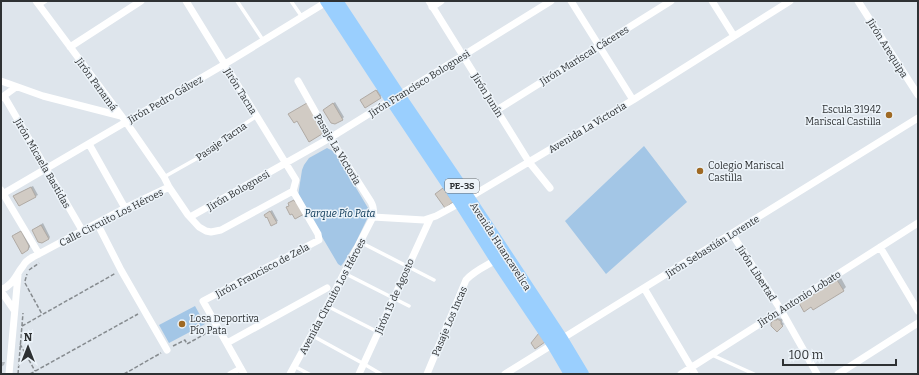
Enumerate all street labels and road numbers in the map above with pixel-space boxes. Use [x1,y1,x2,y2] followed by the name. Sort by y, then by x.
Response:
[864,16,910,81] street label: Jirón Arequipa
[537,23,631,89] street label: Jirón Mariscal Cáceres
[366,48,472,120] street label: Jirón Francisco Bolognesi
[72,55,120,114] street label: Jirón Panamá
[221,65,259,117] street label: Jirón Tacna
[468,70,507,120] street label: Jirón Junín
[125,73,205,127] street label: Jirón Pedro Gálvez
[546,100,629,156] street label: Avenida La Victoria
[311,112,363,188] street label: Pasaje La Victoria
[11,116,73,211] street label: Jirón Micaela Bastidas
[194,120,250,164] street label: Pasaje Tacna
[204,168,272,214] street label: Jirón Bolognesi
[445,179,479,193] road number: PE-3S
[57,186,166,249] street label: Calle Circuito Los Héroes
[467,200,533,293] street label: Avenida Huancavelica
[663,213,762,281] street label: Jirón Sebastián Lorente
[297,236,369,357] street label: Avenida Circuito Los Héroes
[213,241,312,301] street label: Jirón Francisco de Zela
[733,243,779,303] street label: Jirón Libertad
[372,257,417,337] street label: Jirón 15 de Agosto
[755,268,844,330] street label: Jirón Antonio Lobato
[430,285,470,358] street label: Pasaje Los Incas

